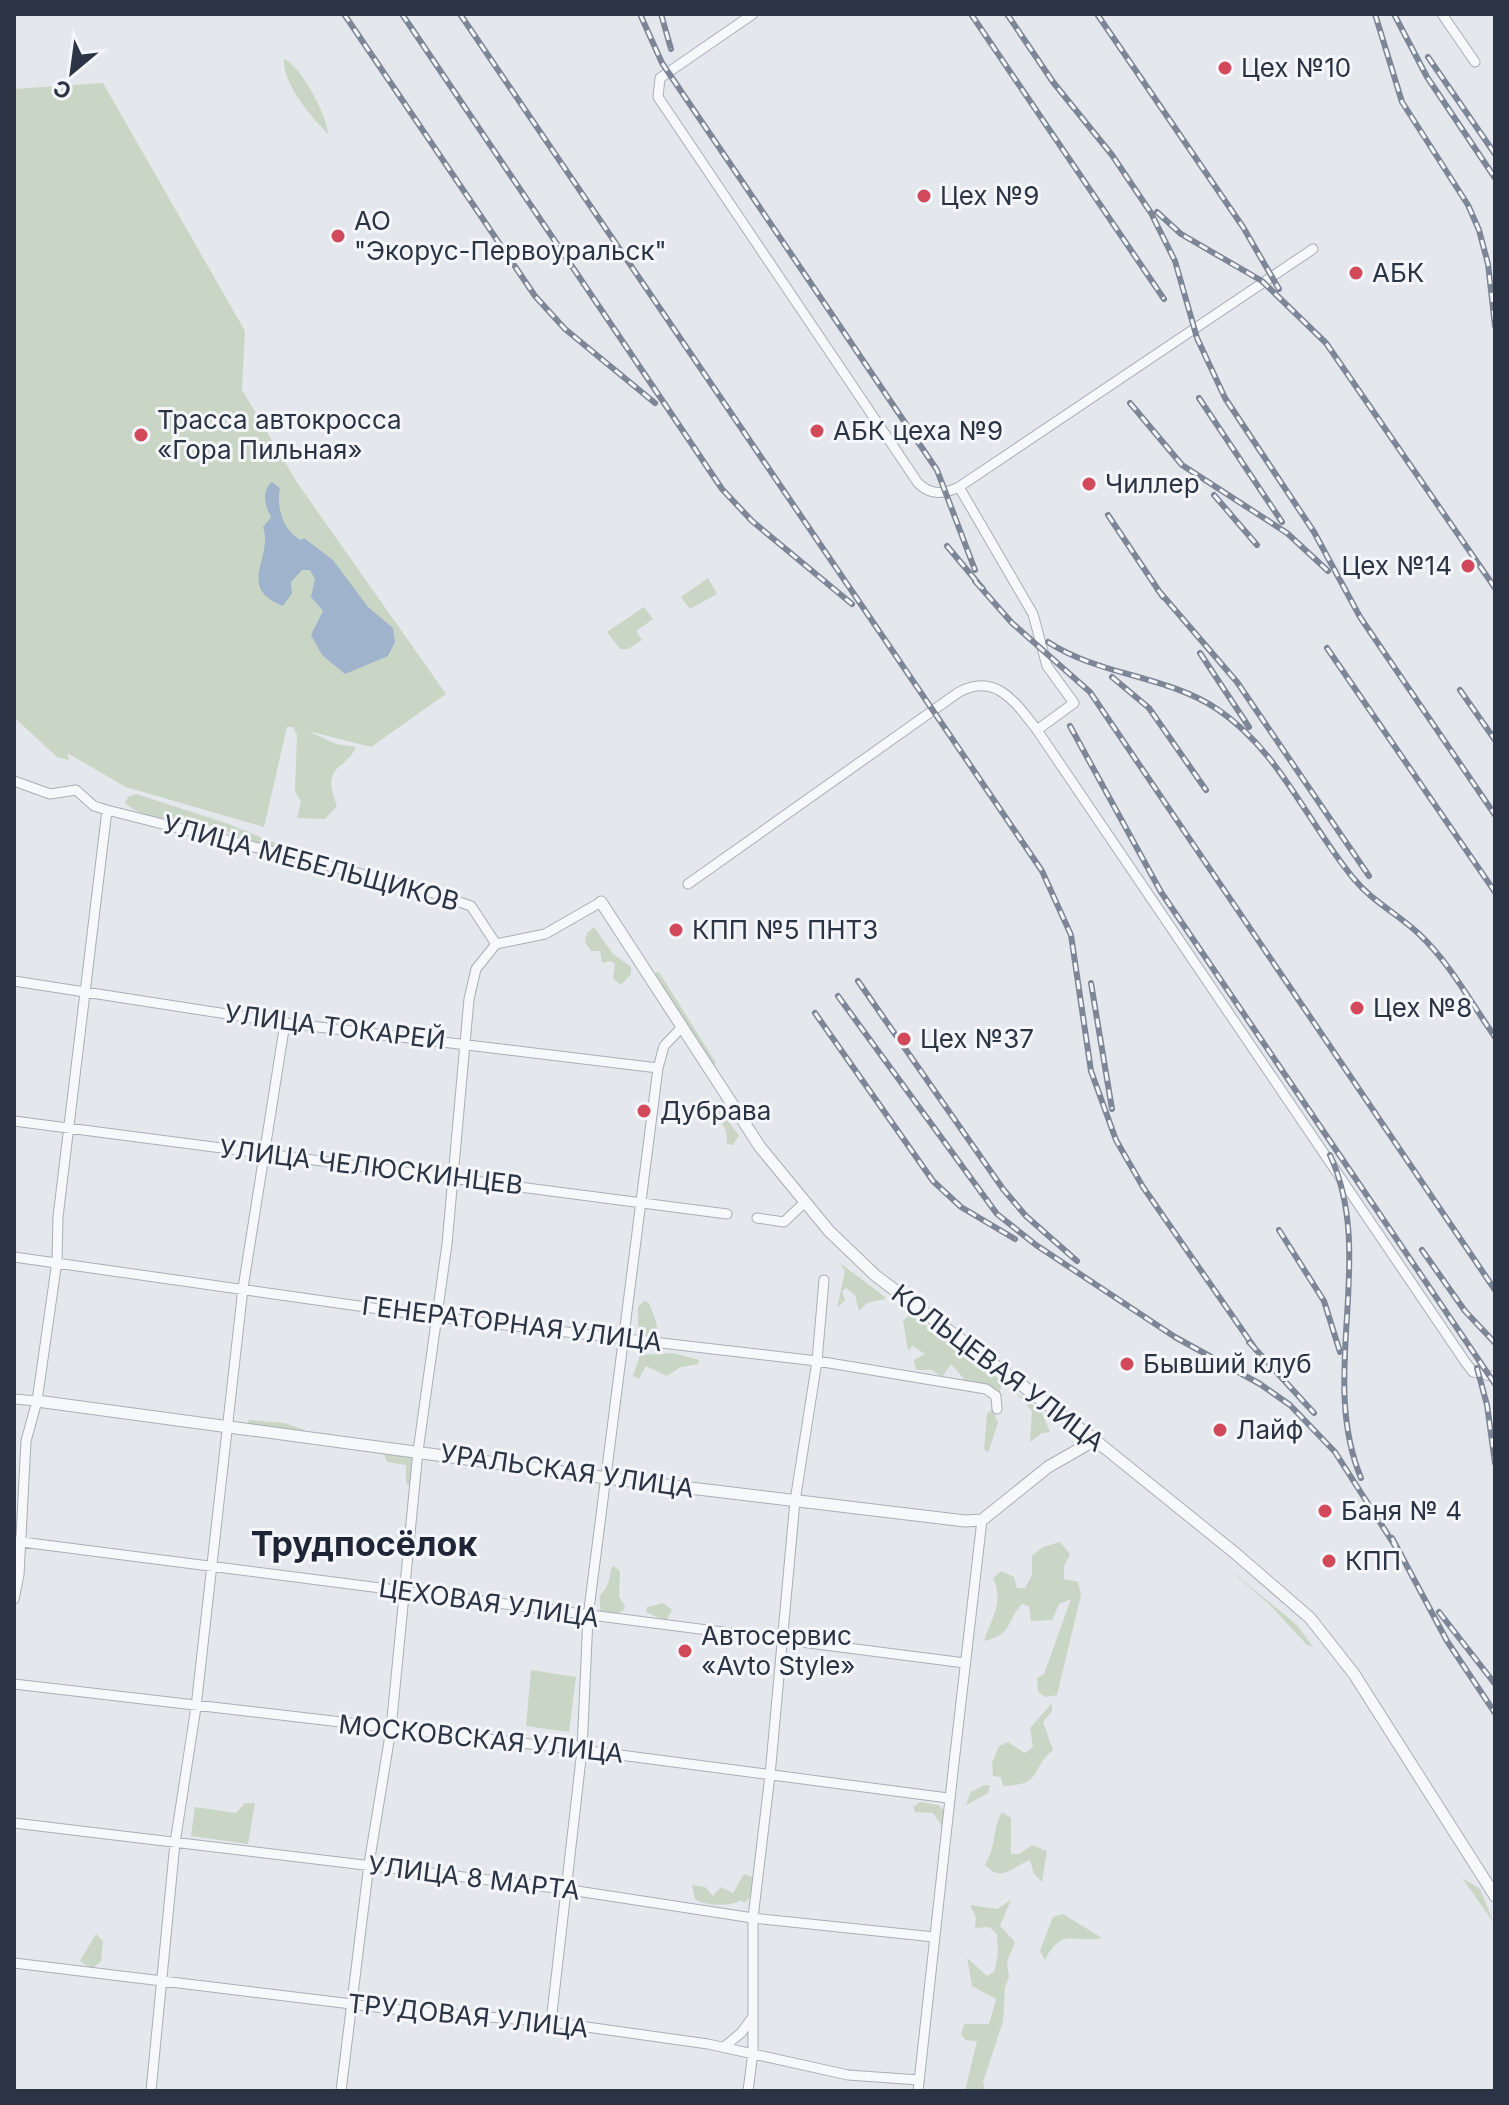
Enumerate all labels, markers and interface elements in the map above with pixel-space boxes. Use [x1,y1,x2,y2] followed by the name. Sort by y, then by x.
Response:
[32,32,112,112] north arrow
[1241,52,1351,83] place label: Цех №10
[1216,59,1234,77] marker: Цех №10
[49,74,76,105] text: С
[940,180,1039,211] place label: Цех №9
[915,187,933,205] marker: Цех №9
[354,205,667,266] place label: АО "Экорус-Первоуральск"
[329,227,347,245] marker: АО "Экорус-Первоуральск"
[1372,257,1424,288] place label: АБК
[1347,264,1365,282] marker: АБК
[157,404,402,465] place label: Трасса автокросса «Гора Пильная»
[833,415,1003,446] place label: АБК цеха №9
[808,422,826,440] marker: АБК цеха №9
[132,426,150,444] marker: Трасса автокросса «Гора Пильная»
[1105,468,1200,499] place label: Чиллер
[1080,475,1098,493] marker: Чиллер
[1341,550,1452,581] place label: Цех №14
[1459,557,1477,575] marker: Цех №14
[160,808,463,917] street label: УЛИЦА МЕБЕЛЬЩИКОВ
[692,914,878,945] place label: КПП №5 ПНТЗ
[667,921,685,939] marker: КПП №5 ПНТЗ
[1373,992,1472,1023] place label: Цех №8
[223,998,447,1055] street label: УЛИЦА ТОКАРЕЙ
[1348,999,1366,1017] marker: Цех №8
[920,1023,1034,1054] place label: Цех №37
[895,1030,913,1048] marker: Цех №37
[660,1095,771,1126] place label: Дубрава
[635,1102,653,1120] marker: Дубрава
[217,1132,525,1201] street label: УЛИЦА ЧЕЛЮСКИНЦЕВ
[886,1278,1111,1458] street label: КОЛЬЦЕВАЯ УЛИЦА
[360,1290,664,1357] street label: ГЕНЕРАТОРНАЯ УЛИЦА
[1143,1348,1312,1379] place label: Бывший клуб
[1118,1355,1136,1373] marker: Бывший клуб
[1236,1414,1303,1445] place label: Лайф
[1211,1421,1229,1439] marker: Лайф
[438,1437,696,1504] street label: УРАЛЬСКАЯ УЛИЦА
[1341,1495,1462,1526] place label: Баня № 4
[1316,1502,1334,1520] marker: Баня № 4
[251,1523,477,1564] district label: Трудпосёлок
[1345,1545,1401,1576] place label: КПП
[1320,1552,1338,1570] marker: КПП
[377,1572,601,1633] street label: ЦЕХОВАЯ УЛИЦА
[701,1620,856,1681] place label: Автосервис «Avto Style»
[676,1642,694,1660] marker: Автосервис «Avto Style»
[337,1708,625,1769] street label: МОСКОВСКАЯ УЛИЦА
[366,1849,582,1906] street label: УЛИЦА 8 МАРТА
[346,1987,590,2044] street label: ТРУДОВАЯ УЛИЦА

